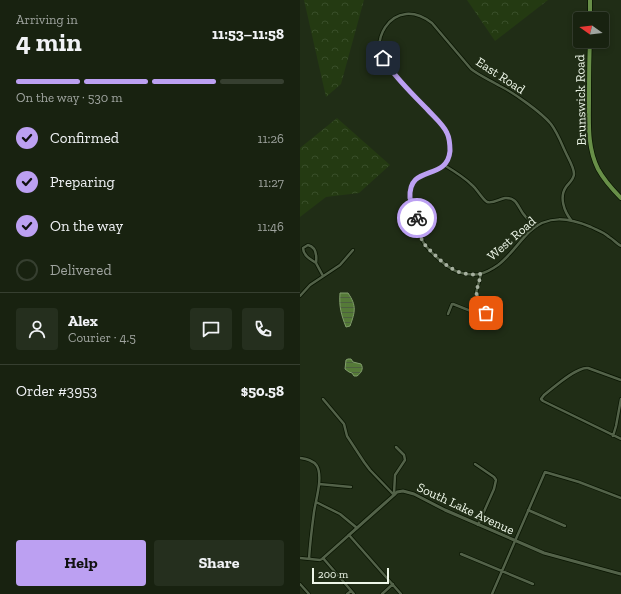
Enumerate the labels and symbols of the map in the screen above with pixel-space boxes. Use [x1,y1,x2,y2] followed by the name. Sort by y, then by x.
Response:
[573,12,609,48] north arrow
[366,41,400,75] pin
[473,54,528,97] street label: East Road
[572,54,589,146] street label: Brunswick Road
[397,198,437,238] courier
[484,213,539,263] street label: West Road
[469,296,503,330] pin
[415,479,517,538] street label: South Lake Avenue
[312,566,389,585] scale bar

